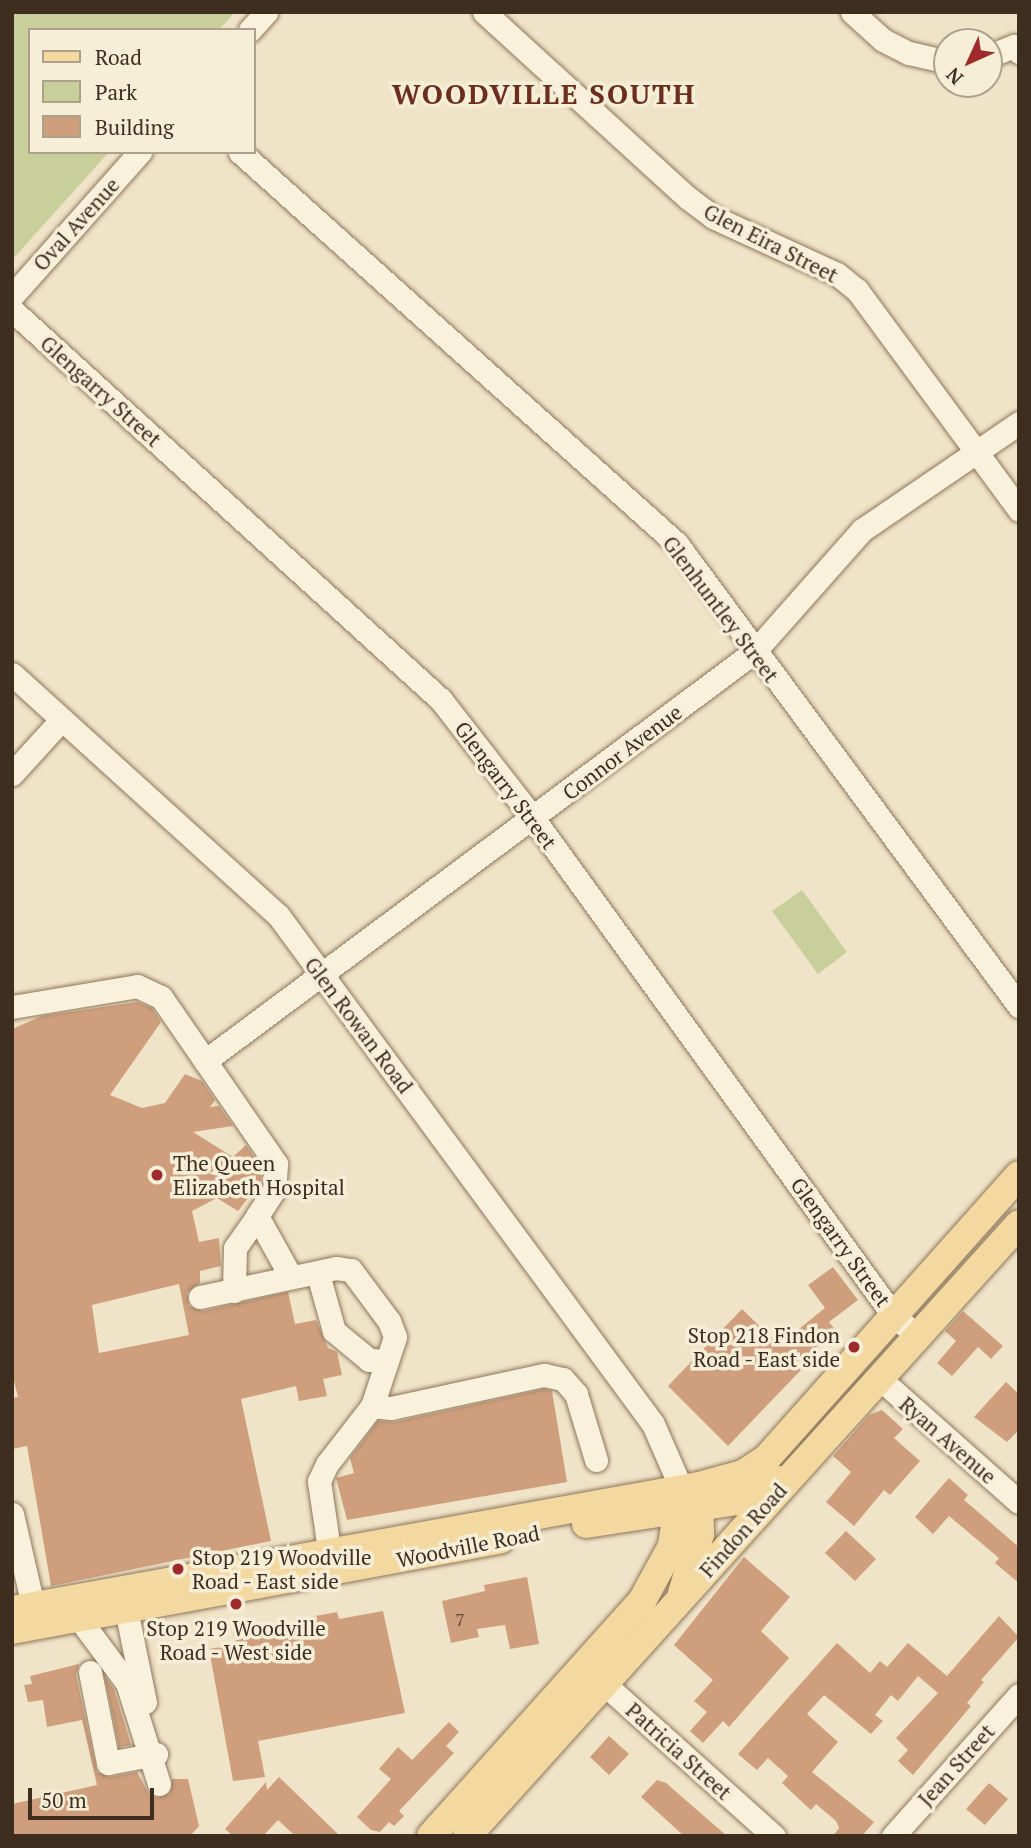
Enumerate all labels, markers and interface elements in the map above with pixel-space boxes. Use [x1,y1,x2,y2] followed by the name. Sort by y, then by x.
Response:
[28,28,256,154] legend
[933,28,1003,98] north arrow
[95,43,142,71] text: Road
[940,63,968,91] text: N
[394,77,694,111] district label: WOODVILLE SOUTH
[95,78,137,106] text: Park
[95,113,174,141] text: Building
[28,172,124,276] street label: Oval Avenue
[700,198,842,288] street label: Glen Eira Street
[35,330,167,452] street label: Glengarry Street
[658,531,784,687] street label: Glenhuntley Street
[557,699,687,805] street label: Connor Avenue
[450,716,562,854] street label: Glengarry Street
[300,952,418,1098] street label: Glen Rowan Road
[173,1150,345,1200] place label: The Queen Elizabeth Hospital
[147,1165,167,1185] marker: The Queen Elizabeth Hospital
[786,1172,896,1312] street label: Glengarry Street
[688,1322,840,1372] place label: Stop 218 Findon Road - East side
[846,1339,862,1355] marker: Stop 218 Findon Road - East side
[894,1391,1002,1489] street label: Ryan Avenue
[694,1478,792,1582] street label: Findon Road
[394,1520,542,1572] street label: Woodville Road
[192,1544,372,1594] place label: Stop 219 Woodville Road - East side
[170,1561,186,1577] marker: Stop 219 Woodville Road - East side
[228,1596,244,1612] marker: Stop 219 Woodville Road - West side
[455,1608,465,1630] house number: 7
[146,1615,326,1665] place label: Stop 219 Woodville Road - West side
[621,1697,737,1805] street label: Patricia Street
[913,1719,999,1811] street label: Jean Street
[32,1774,158,1818] scale bar
[41,1786,87,1814] text: 50 m

